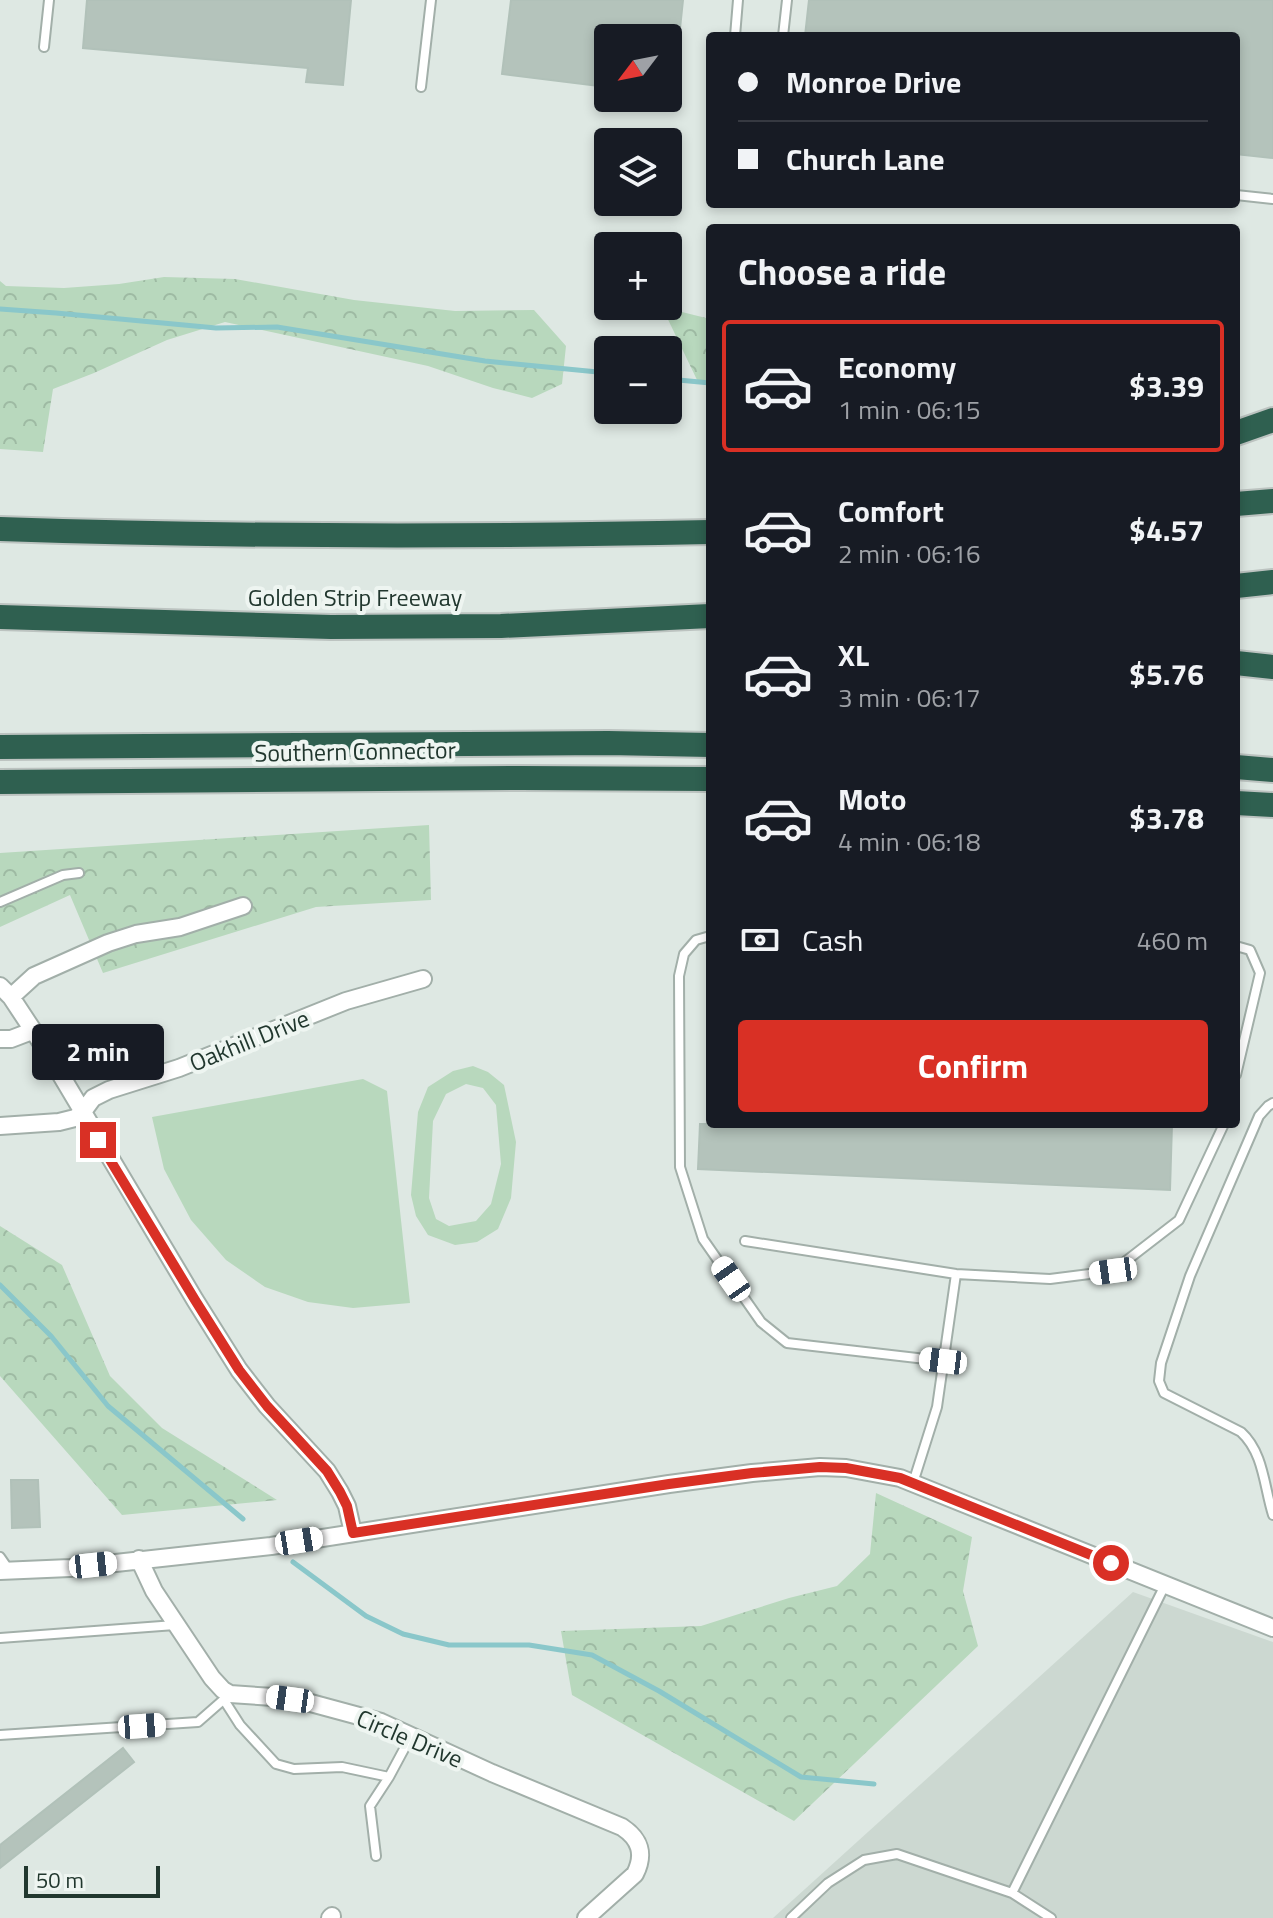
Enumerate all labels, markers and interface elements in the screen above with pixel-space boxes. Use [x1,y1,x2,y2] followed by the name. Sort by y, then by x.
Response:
[594,24,682,112] north arrow
[594,24,682,424] map controls
[786,59,961,105] text: Monroe Drive
[594,128,682,216] button: layers
[786,136,945,182] text: Church Lane
[594,232,682,320] button: +
[738,244,946,299] text: Choose a ride
[594,336,682,424] button: −
[838,344,956,390] text: Economy
[742,350,814,422] icon: car
[1129,363,1204,409] text: $3.39
[838,390,981,429] text: 1 min · 06:15
[838,488,944,534] text: Comfort
[742,494,814,566] icon: car
[1129,507,1204,553] text: $4.57
[838,534,981,573] text: 2 min · 06:16
[248,579,463,615] street label: Golden Strip Freeway
[838,632,869,678] text: XL
[742,638,814,710] icon: car
[1129,651,1204,697] text: $5.76
[838,678,981,717] text: 3 min · 06:17
[254,731,456,771] street label: Southern Connector
[838,776,906,822] text: Moto
[742,782,814,854] icon: car
[1129,795,1204,841] text: $3.78
[838,822,981,861] text: 4 min · 06:18
[802,917,863,963] text: Cash
[738,918,782,962] icon: cash
[1137,921,1208,960] text: 460 m
[184,1000,314,1080] street label: Oakhill Drive
[738,1020,1208,1112] button: Confirm
[32,1024,164,1080] callout: 2 min
[66,1032,130,1071] text: 2 min
[80,1122,116,1158] route end
[707,1252,755,1306] car
[1088,1256,1138,1286] car
[918,1346,968,1376] car
[273,1525,325,1557] car
[1093,1545,1129,1581] route start
[68,1551,118,1579] car
[265,1684,315,1714] car
[351,1699,469,1777] street label: Circle Drive
[117,1712,167,1740] car
[24,1862,160,1898] scale bar
[36,1863,84,1897] text: 50 m

